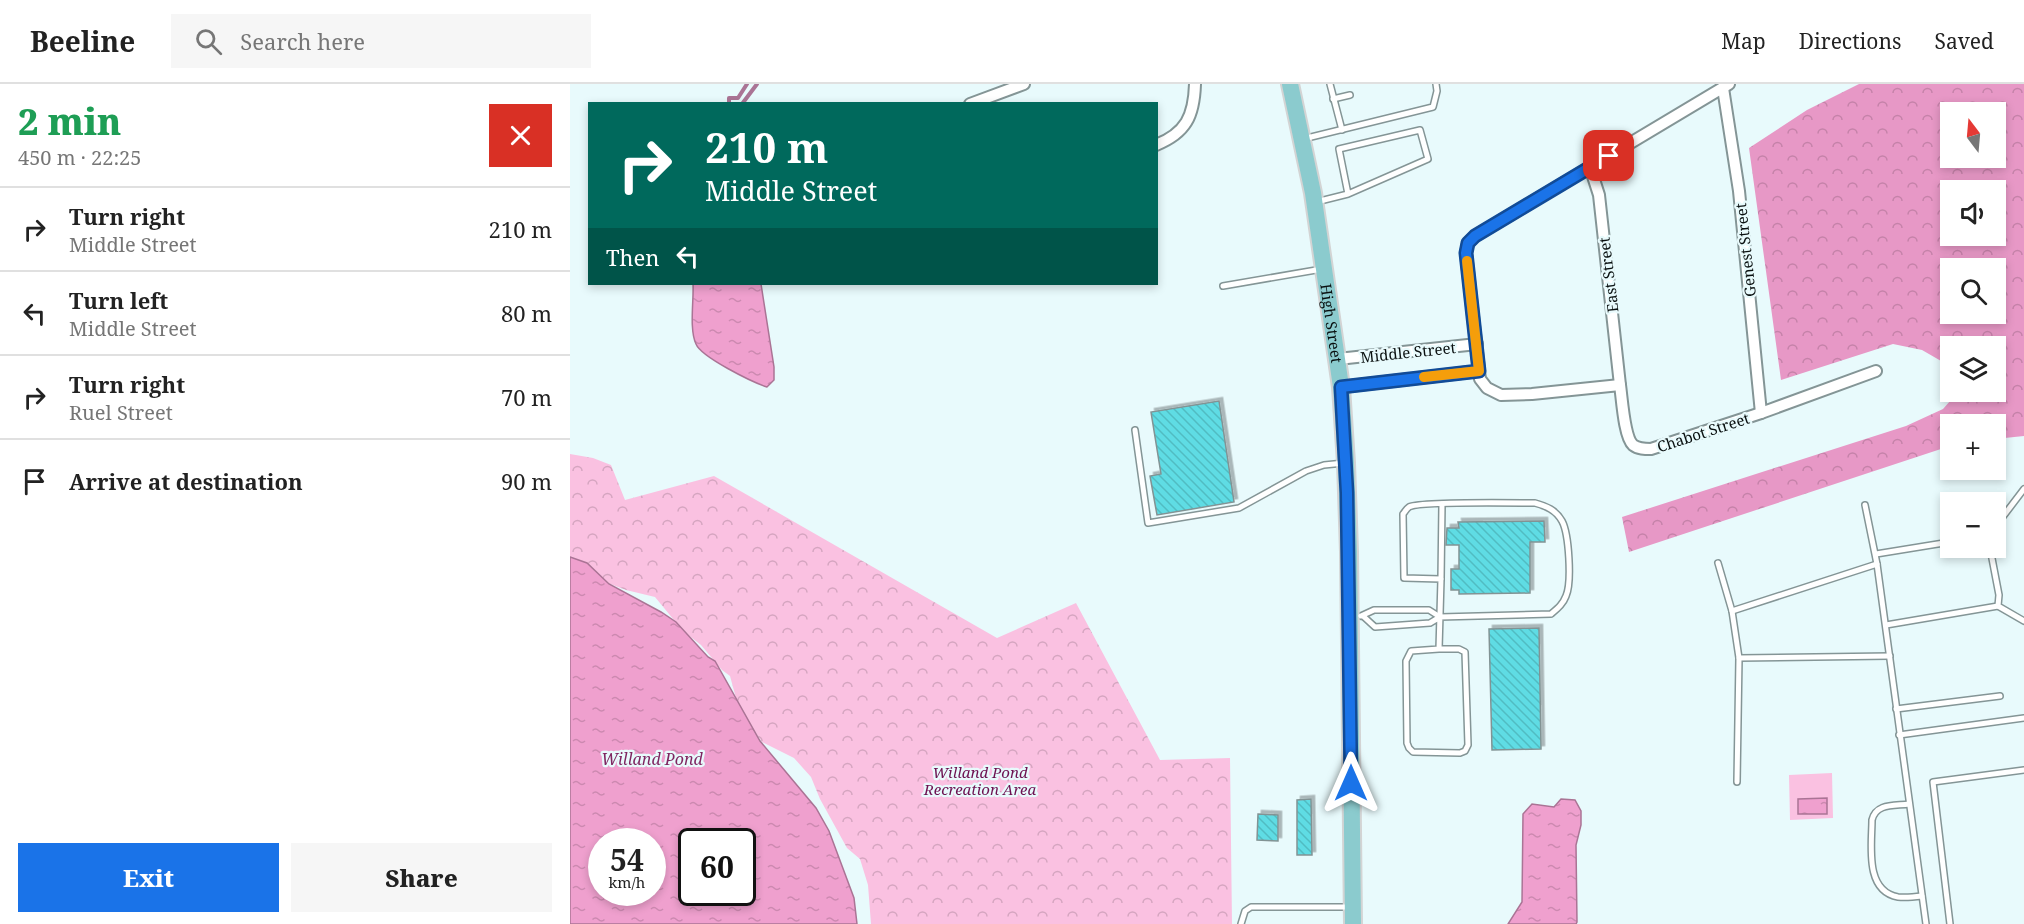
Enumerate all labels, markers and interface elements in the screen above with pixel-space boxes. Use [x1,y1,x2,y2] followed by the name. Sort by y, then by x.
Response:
[171,14,591,68] search box
[30,22,135,60] text: Beeline
[192,25,225,58] icon: search
[240,26,365,56] text: Search here
[1721,27,1766,55] text: Map
[1799,27,1901,55] text: Directions
[1934,27,1994,55] text: Saved
[18,97,121,146] text: 2 min
[1940,102,2006,168] north arrow
[1940,102,2006,558] map controls
[489,104,552,167] button: close
[705,118,829,175] text: 210 m
[606,126,684,204] icon: right
[1583,130,1634,181] pin
[1592,139,1625,172] icon: arrive
[18,144,141,171] text: 450 m · 22:25
[705,172,877,209] text: Middle Street
[1940,180,2006,246] button: sound
[69,201,185,231] text: Turn right
[1730,202,1760,298] street label: Genest Street
[18,213,51,246] icon: right
[489,214,552,244] text: 210 m
[69,231,197,258] text: Middle Street
[1593,236,1623,314] street label: East Street
[671,240,704,273] icon: left
[606,242,659,272] text: Then
[1940,258,2006,324] button: search
[1316,282,1347,364] street label: High Street
[69,285,168,315] text: Turn left
[18,297,51,330] icon: left
[501,298,552,328] text: 80 m
[69,315,197,342] text: Middle Street
[1940,336,2006,402] button: layers
[1359,337,1457,367] street label: Middle Street
[69,369,185,399] text: Turn right
[18,381,51,414] icon: right
[501,382,552,412] text: 70 m
[69,399,173,426] text: Ruel Street
[1654,408,1752,456] street label: Chabot Street
[1940,414,2006,480] button: +
[18,465,51,498] icon: arrive
[69,466,303,496] text: Arrive at destination
[501,466,552,496] text: 90 m
[1940,492,2006,558] button: −
[601,748,703,770] water label: Willand Pond
[1319,751,1383,815] position arrow
[923,762,1037,799] park label: Willand Pond Recreation Area
[678,828,756,906] speed limit sign: 60
[610,839,644,880] text: 54
[18,843,279,912] button: Exit
[291,843,552,912] button: Share
[609,872,645,892] text: km/h

